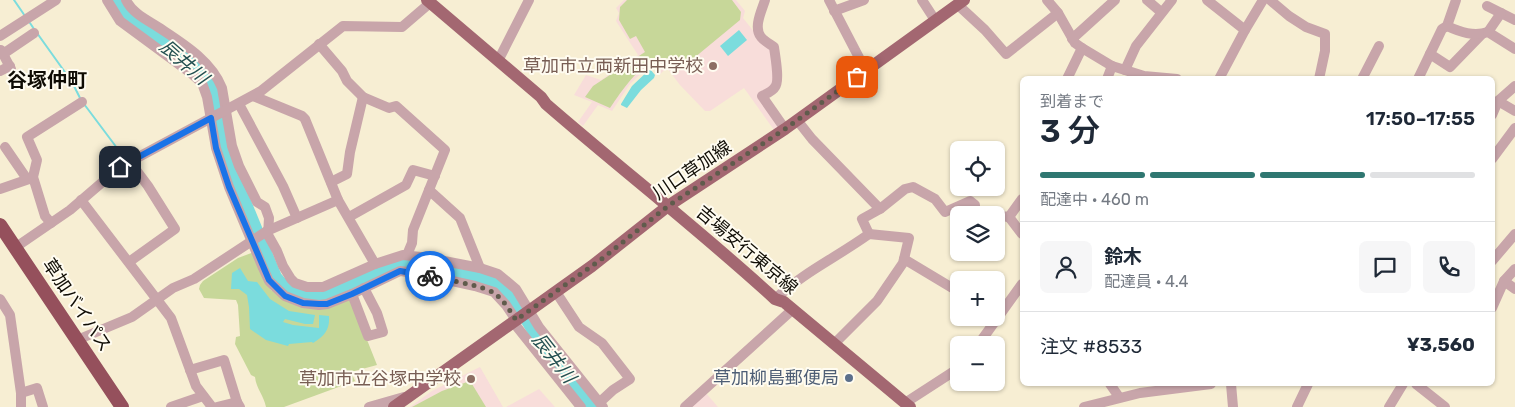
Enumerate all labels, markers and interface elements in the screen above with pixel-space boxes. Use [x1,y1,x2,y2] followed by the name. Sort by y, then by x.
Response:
[155,35,215,91] water label: 辰井川
[523,55,703,77] place label: 草加市立両新田中学校
[836,56,878,98] pin
[707,60,719,72] marker: 草加市立両新田中学校
[843,63,871,91] icon: bag
[7,68,87,92] district label: 谷塚仲町
[1040,92,1104,111] text: 到着まで
[1366,107,1475,130] text: 17:50–17:55
[1040,112,1100,150] text: 3 分
[649,136,735,204] street label: 川口草加線
[950,141,1005,391] map controls
[950,141,1005,196] button: locate
[99,146,141,188] pin
[106,153,134,181] icon: home
[1040,190,1149,209] text: 配達中 · 460 m
[692,201,802,299] street label: 吉場安行東京線
[950,206,1005,261] button: layers
[1040,241,1092,293] button: person
[1359,241,1411,293] button: chat
[1423,241,1475,293] button: phone
[1104,245,1142,268] text: 鈴木
[405,251,455,301] courier
[38,254,116,356] street label: 草加バイパス
[416,262,444,290] icon: bike
[950,271,1005,326] button: +
[1104,272,1189,291] text: 配達員 · 4.4
[527,328,582,389] water label: 辰井川
[1407,333,1475,356] text: ¥3,560
[1040,335,1142,358] text: 注文 #8533
[950,336,1005,391] button: −
[713,367,839,389] place label: 草加柳島郵便局
[299,368,461,390] place label: 草加市立谷塚中学校
[843,372,855,384] marker: 草加柳島郵便局
[465,373,477,385] marker: 草加市立谷塚中学校

